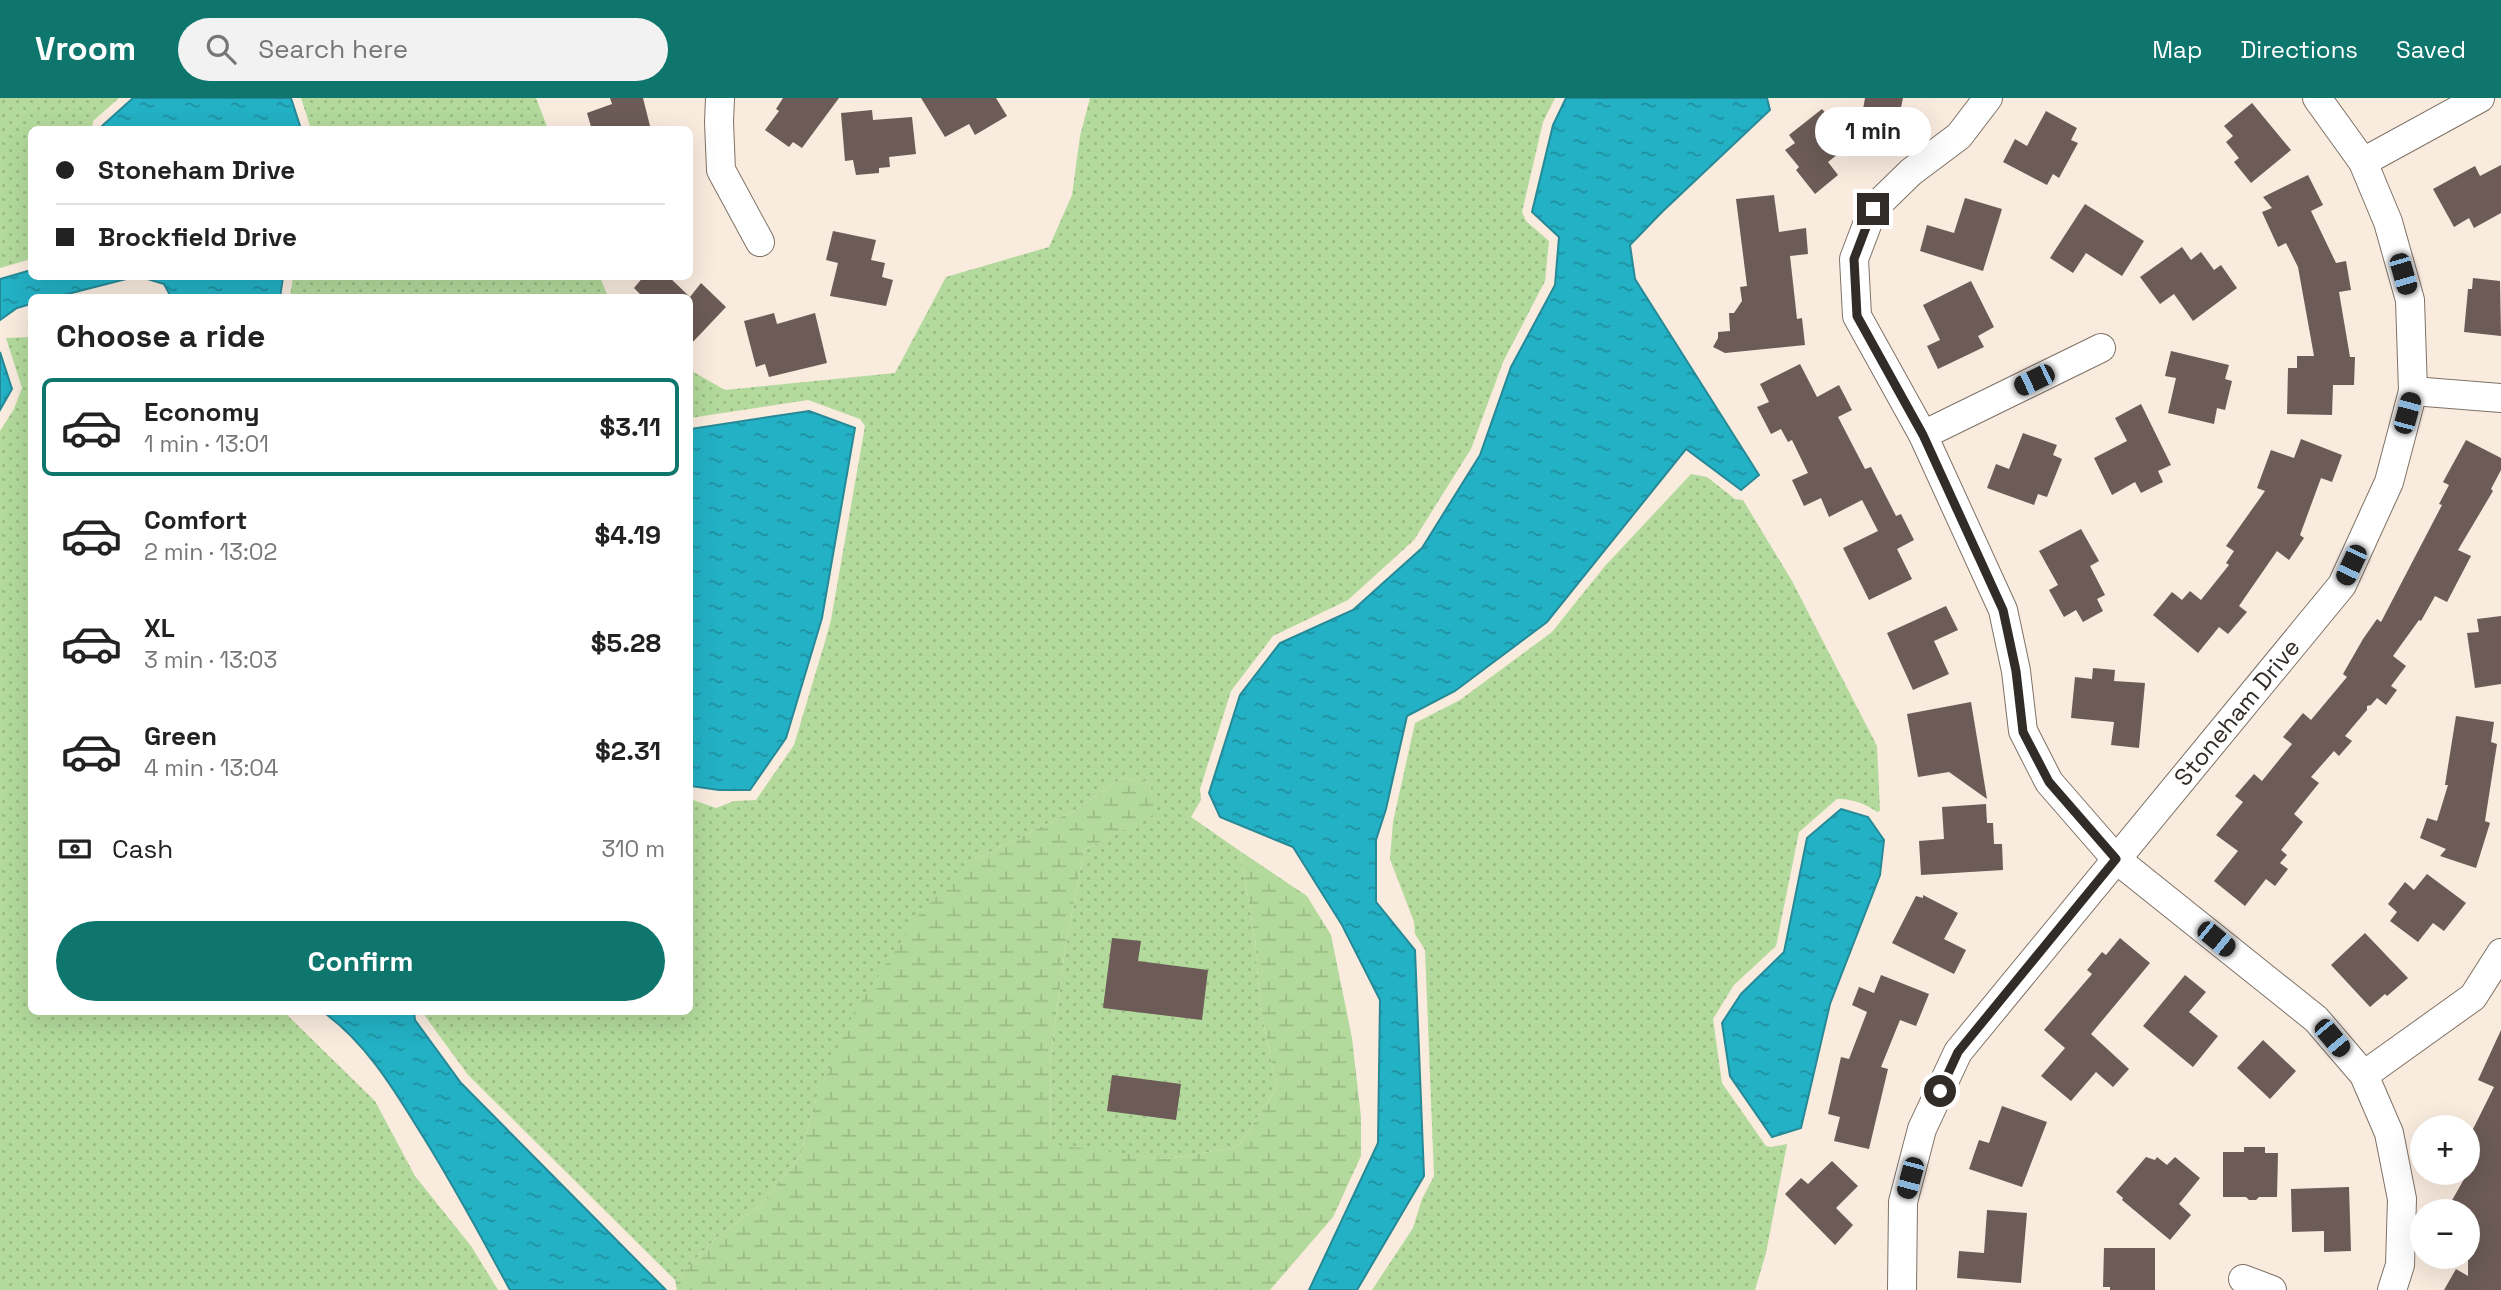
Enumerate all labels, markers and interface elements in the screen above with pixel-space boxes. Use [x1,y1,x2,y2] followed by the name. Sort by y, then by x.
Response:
[178,18,668,81] search box
[35,28,136,70] text: Vroom
[202,30,240,68] icon: search
[258,32,408,66] text: Search here
[2152,34,2202,65] text: Map
[2240,34,2358,65] text: Directions
[2396,34,2466,65] text: Saved
[1815,108,1931,156] callout: 1 min
[1845,116,1901,146] text: 1 min
[98,153,295,187] text: Stoneham Drive
[1857,193,1889,225] route end
[98,220,297,254] text: Brockfield Drive
[2388,251,2419,297] car
[56,316,266,356] text: Choose a ride
[2011,361,2058,399] car
[2392,390,2423,436] car
[144,395,260,429] text: Economy
[60,396,123,459] icon: car
[600,410,661,444] text: $3.11
[144,429,269,459] text: 1 min · 13:01
[144,503,247,537] text: Comfort
[60,504,123,567] icon: car
[594,518,661,552] text: $4.19
[144,537,277,567] text: 2 min · 13:02
[2333,542,2370,588] car
[144,611,175,645] text: XL
[60,612,123,675] icon: car
[591,626,661,660] text: $5.28
[2167,632,2307,792] street label: Stoneham Drive
[144,645,277,675] text: 3 min · 13:03
[144,719,217,753] text: Green
[60,720,123,783] icon: car
[595,734,661,768] text: $2.31
[144,753,278,783] text: 4 min · 13:04
[56,830,94,868] icon: cash
[112,832,173,866] text: Cash
[601,834,665,864] text: 310 m
[2194,918,2239,960] car
[56,921,665,1001] button: Confirm
[2311,1015,2354,1061] car
[1924,1075,1956,1107] route start
[2410,1115,2480,1269] map controls
[2410,1115,2480,1185] button: +
[1895,1155,1926,1201] car
[2410,1199,2480,1269] button: −

